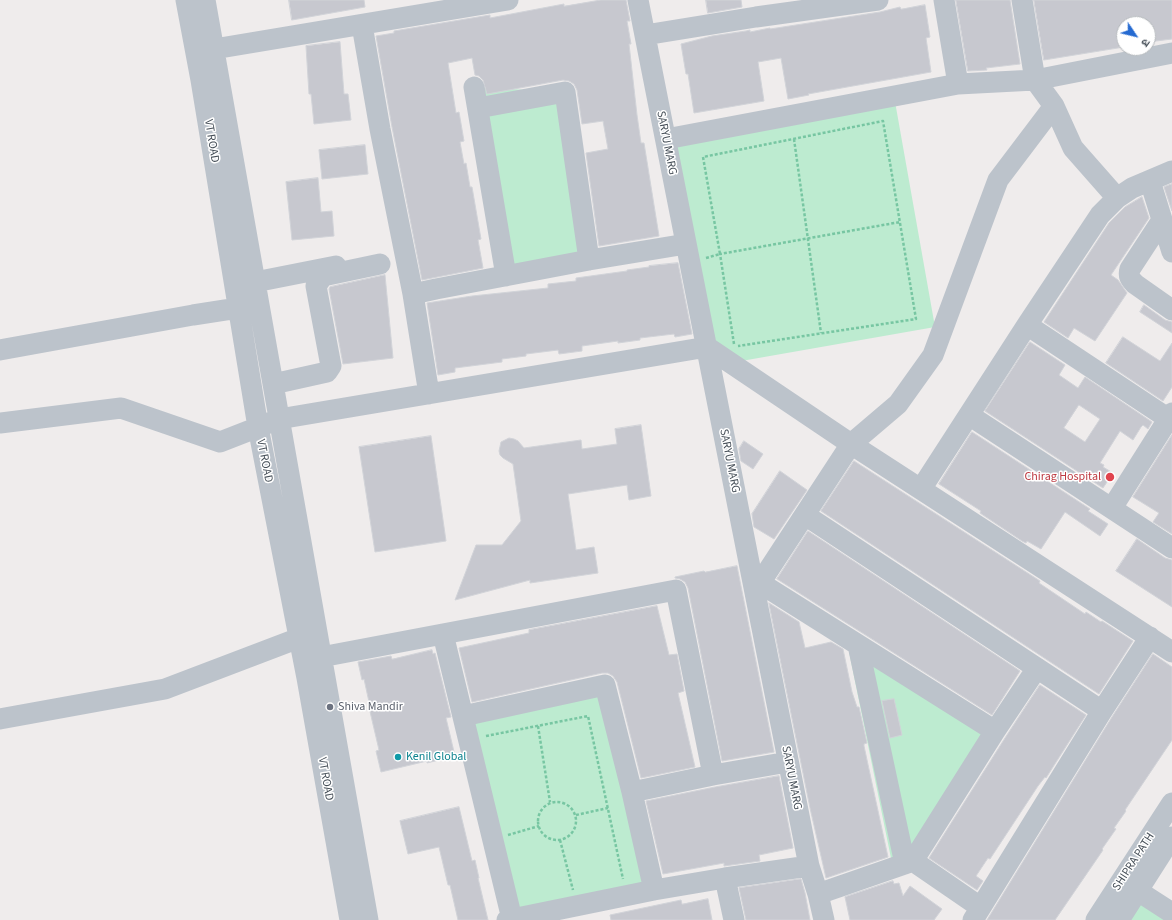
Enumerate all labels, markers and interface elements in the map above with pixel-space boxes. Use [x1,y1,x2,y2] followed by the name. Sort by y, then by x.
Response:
[1116,16,1156,56] north arrow
[1137,36,1153,50] text: उ
[653,110,679,176] street label: SARYU MARG
[200,118,222,164] street label: VT ROAD
[716,428,742,494] street label: SARYU MARG
[253,438,275,484] street label: VT ROAD
[1024,470,1101,484] place label: Chirag Hospital
[1104,471,1116,483] marker: Chirag Hospital
[338,700,403,714] place label: Shiva Mandir
[325,702,335,712] marker: Shiva Mandir
[778,745,804,811] street label: SARYU MARG
[406,750,466,764] place label: Kenil Global
[393,752,403,762] marker: Kenil Global
[314,756,336,802] street label: VT ROAD
[1110,830,1158,894] street label: SHIPRA PATH

